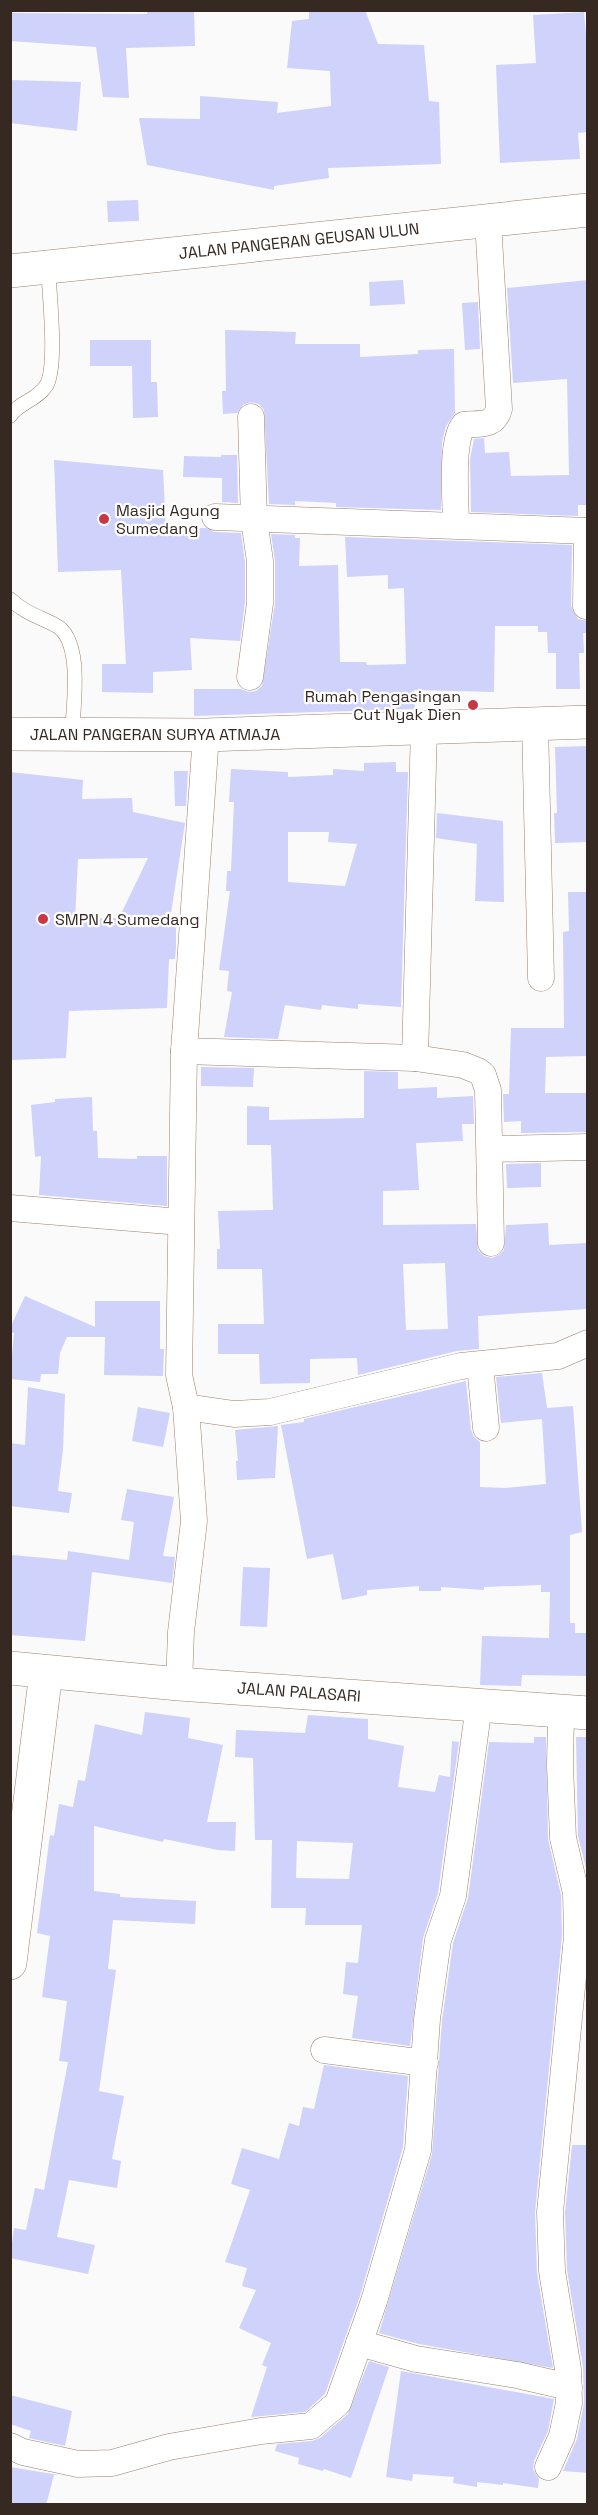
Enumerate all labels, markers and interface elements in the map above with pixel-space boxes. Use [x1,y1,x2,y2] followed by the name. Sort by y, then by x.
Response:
[178,218,420,264] street label: JALAN PANGERAN GEUSAN ULUN
[116,500,220,539] place label: Masjid Agung Sumedang
[97,512,111,526] marker: Masjid Agung Sumedang
[305,686,461,725] place label: Rumah Pengasingan Cut Nyak Dien
[466,698,480,712] marker: Rumah Pengasingan Cut Nyak Dien
[30,724,280,745] street label: JALAN PANGERAN SURYA ATMAJA
[55,909,200,930] place label: SMPN 4 Sumedang
[36,912,50,926] marker: SMPN 4 Sumedang
[236,1677,362,1707] street label: JALAN PALASARI

